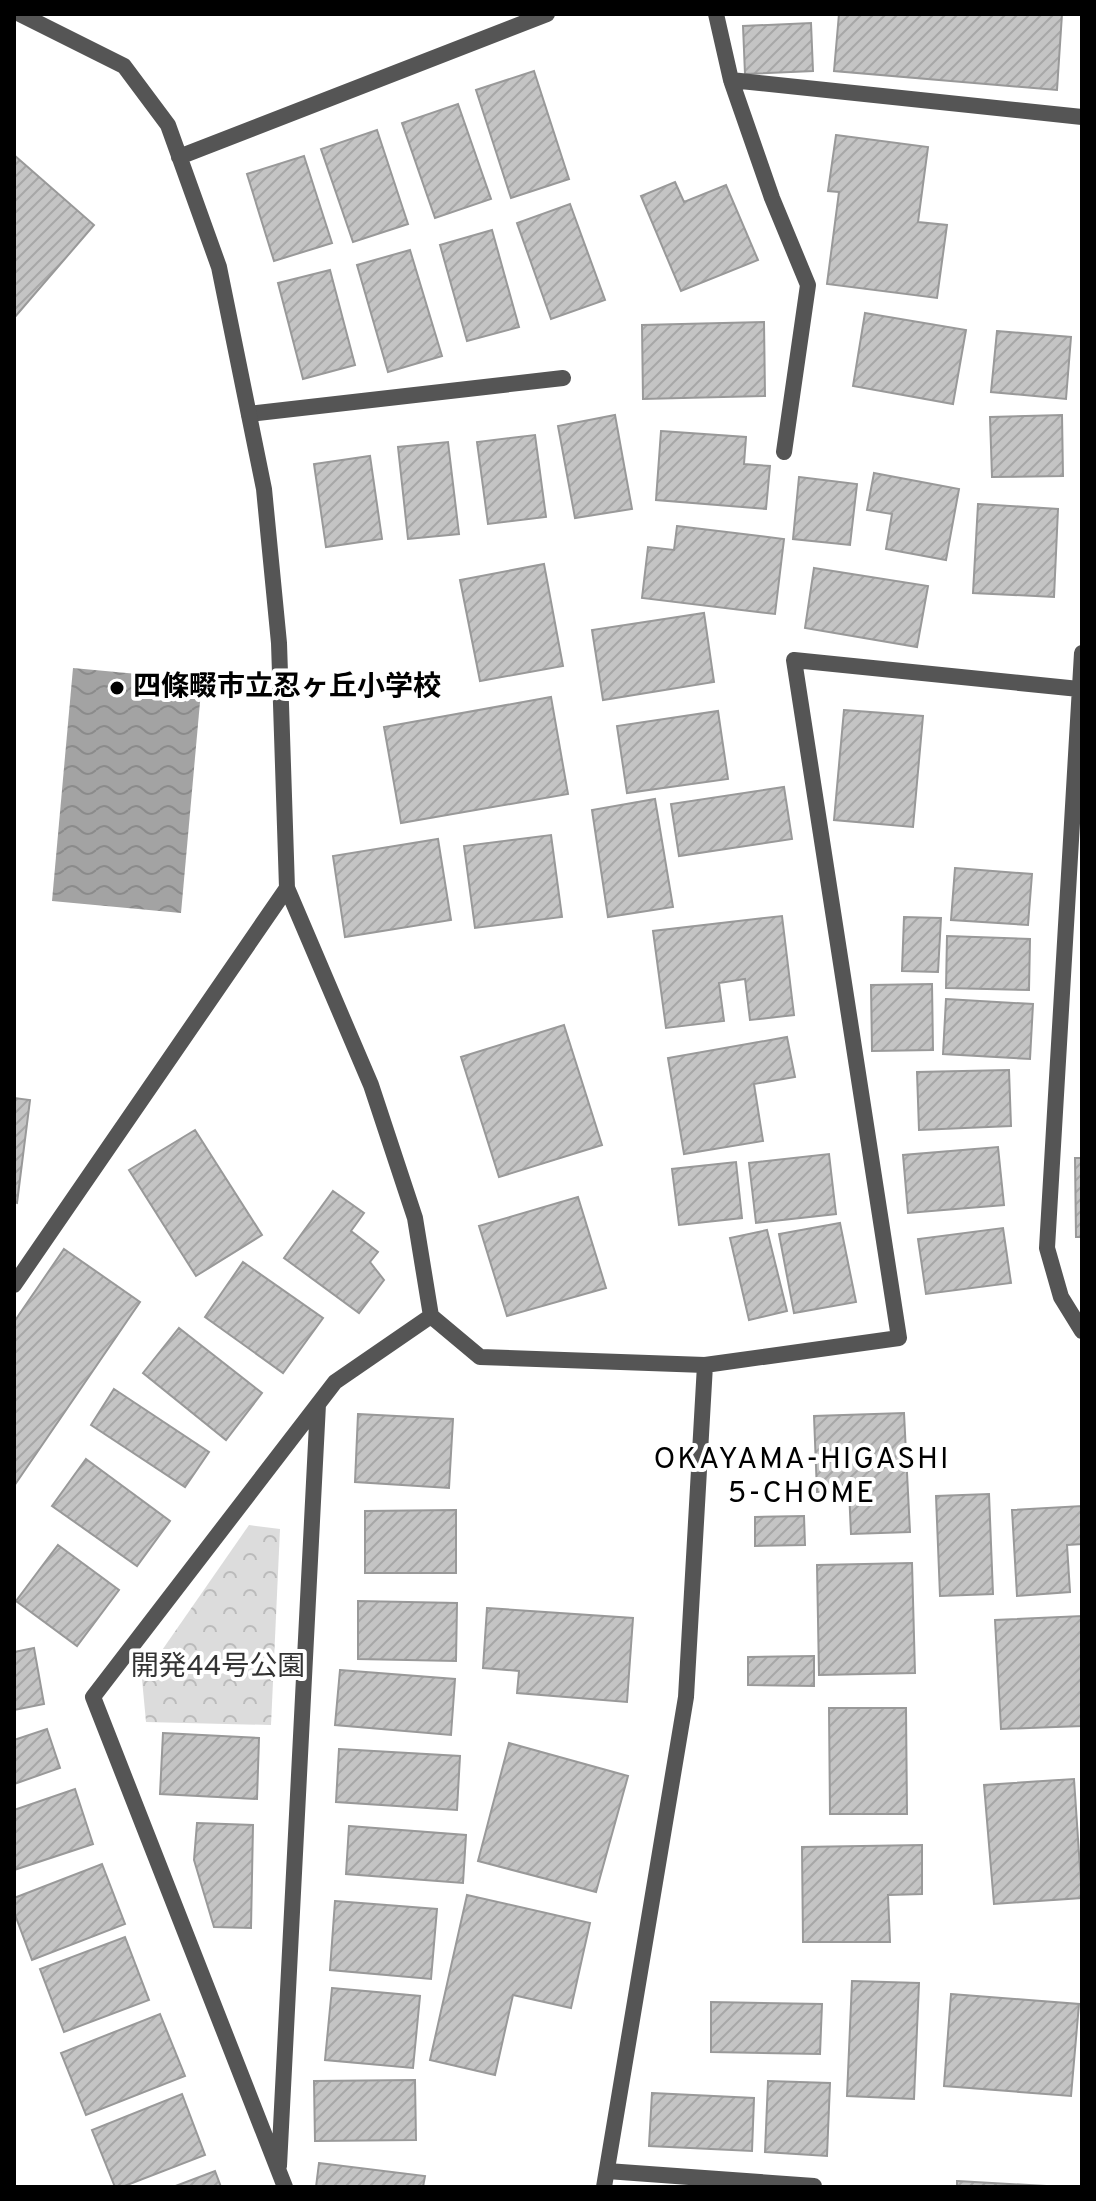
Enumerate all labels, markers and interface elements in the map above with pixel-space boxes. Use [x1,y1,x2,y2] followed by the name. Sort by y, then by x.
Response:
[133,670,441,706] place label: 四條畷市立忍ヶ丘小学校
[108,679,126,697] marker: 四條畷市立忍ヶ丘小学校
[654,1442,951,1513] district label: OKAYAMA-HIGASHI 5-CHOME
[131,1650,305,1686] park label: 開発44号公園

